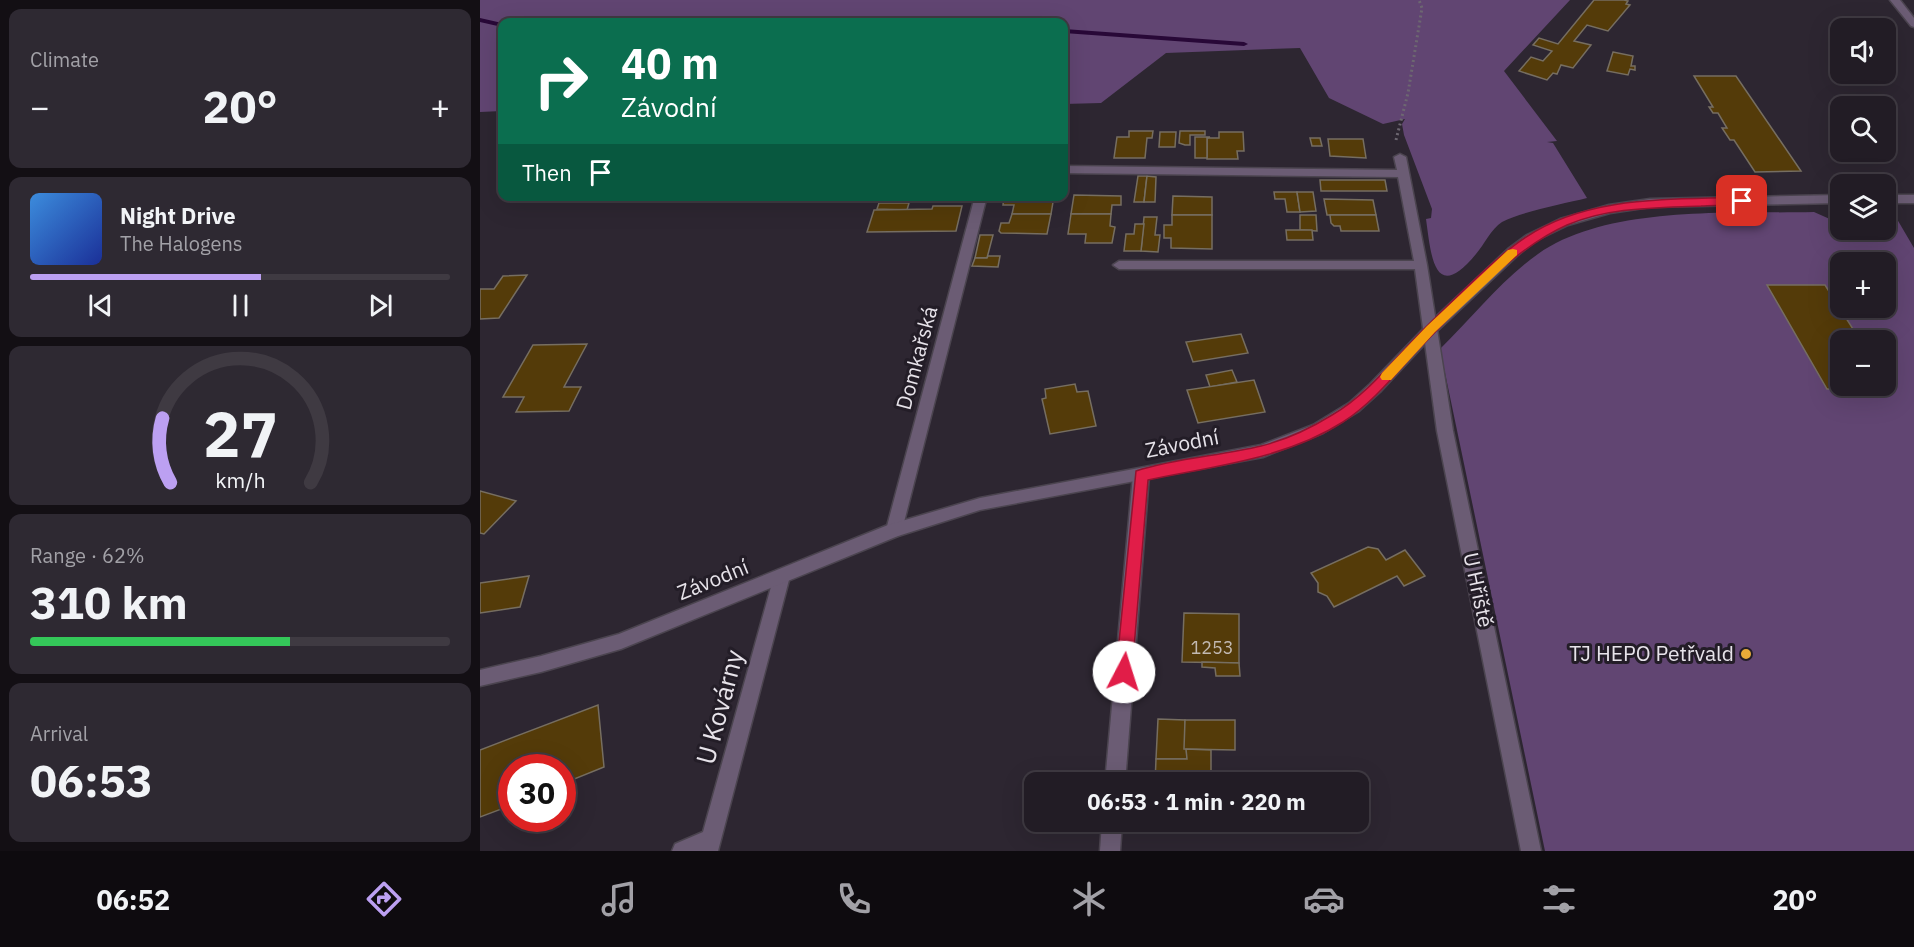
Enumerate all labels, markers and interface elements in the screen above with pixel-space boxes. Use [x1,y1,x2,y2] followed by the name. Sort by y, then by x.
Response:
[1830,18,1896,396] map controls
[1830,18,1896,84] button: sound
[621,36,719,91] text: 40 m
[522,42,600,120] icon: right
[30,46,99,73] text: Climate
[202,77,278,135] text: 20°
[30,85,50,128] text: −
[430,85,450,128] text: +
[621,89,717,124] text: Závodní
[1830,96,1896,162] button: search
[584,156,617,189] icon: arrive
[522,158,572,187] text: Then
[1830,174,1896,240] button: layers
[1716,175,1767,226] pin
[1725,184,1758,217] icon: arrive
[120,201,236,230] text: Night Drive
[120,230,242,257] text: The Halogens
[1830,252,1896,318] button: +
[84,289,117,322] icon: previous
[224,289,257,322] icon: pause
[364,289,397,322] icon: next
[889,303,943,413] street label: Domkařská
[1830,330,1896,396] button: −
[203,393,277,474] text: 27
[1143,422,1221,464] street label: Závodní
[215,466,265,494] text: km/h
[30,542,145,569] text: Range · 62%
[1457,550,1501,630] street label: U Hřiště
[673,552,752,606] street label: Závodní
[30,573,188,631] text: 310 km
[1190,636,1234,659] house number: 1253
[1569,639,1734,667] place label: TJ HEPO Petřvald
[1092,640,1156,704] position arrow
[687,646,751,768] street label: U Kovárny
[1739,647,1753,661] marker: TJ HEPO Petřvald
[30,720,88,747] text: Arrival
[30,751,153,809] text: 06:53
[498,754,576,832] speed limit sign: 30
[1087,787,1306,816] text: 06:53 · 1 min · 220 m
[363,878,405,920] icon: directions
[598,878,640,920] icon: music
[833,878,875,920] icon: phone
[1068,878,1110,920] icon: climate
[1303,878,1345,920] icon: car
[1538,878,1580,920] icon: filters
[96,882,170,917] text: 06:52
[1772,882,1817,917] text: 20°

